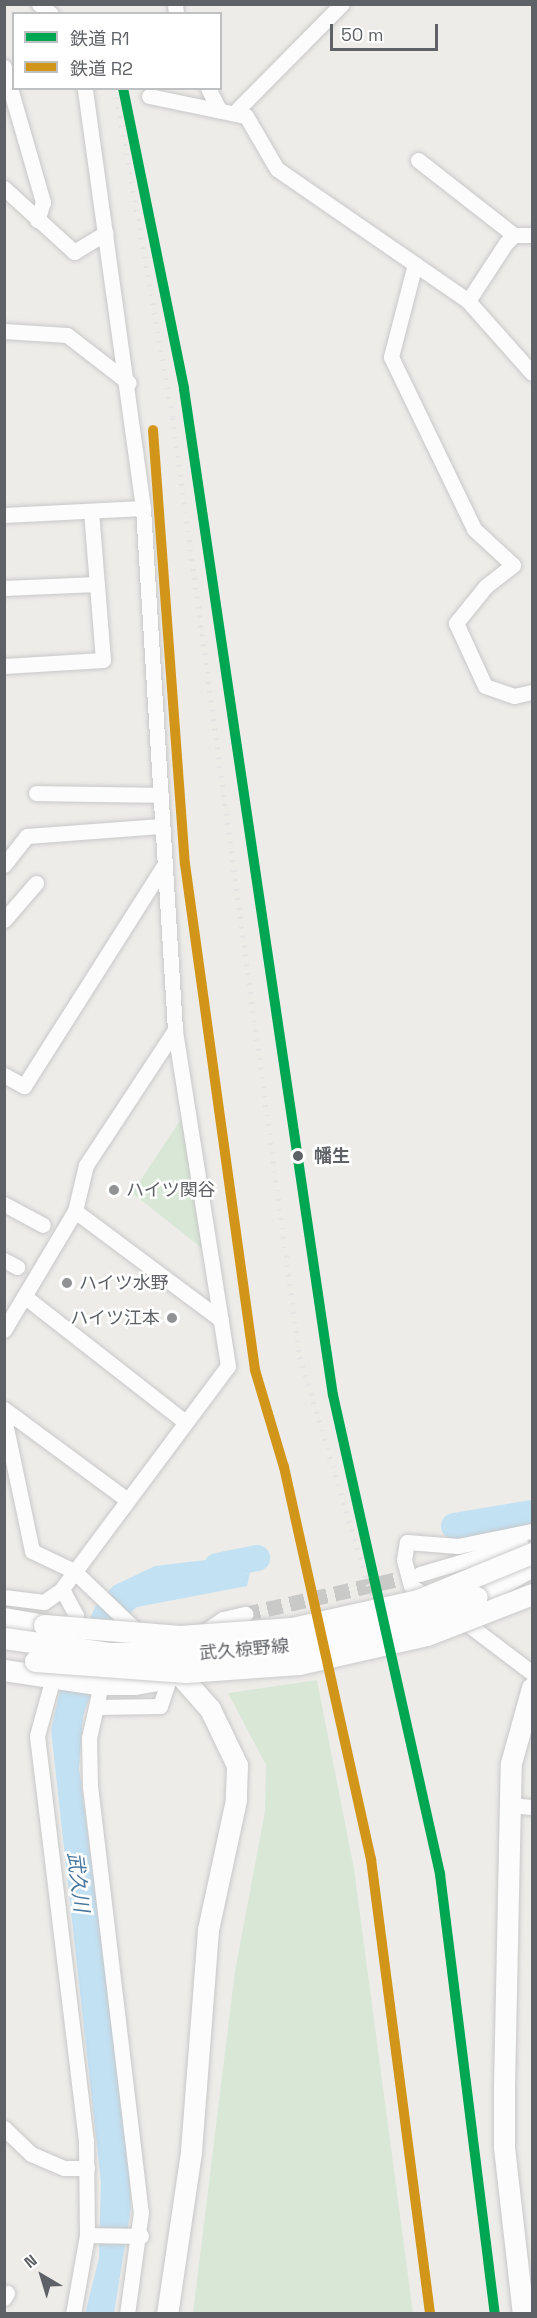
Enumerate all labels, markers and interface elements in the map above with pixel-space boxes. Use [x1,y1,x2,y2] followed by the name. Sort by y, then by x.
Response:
[12,12,222,90] legend
[333,12,441,50] scale bar
[341,23,383,46] text: 50 m
[70,27,130,50] text: 鉄道 R1
[70,57,133,80] text: 鉄道 R2
[287,1145,309,1167] marker: 幡生
[314,1145,350,1167] place label: 幡生
[126,1179,216,1201] place label: ハイツ関谷
[107,1183,121,1197] marker: ハイツ関谷
[79,1272,169,1294] place label: ハイツ水野
[60,1276,74,1290] marker: ハイツ水野
[70,1307,160,1329] place label: ハイツ江本
[165,1311,179,1325] marker: ハイツ江本
[198,1635,290,1665] street label: 武久椋野線
[62,1851,94,1913] water label: 武久川
[12,2246,72,2306] north arrow
[20,2250,41,2273] text: N

